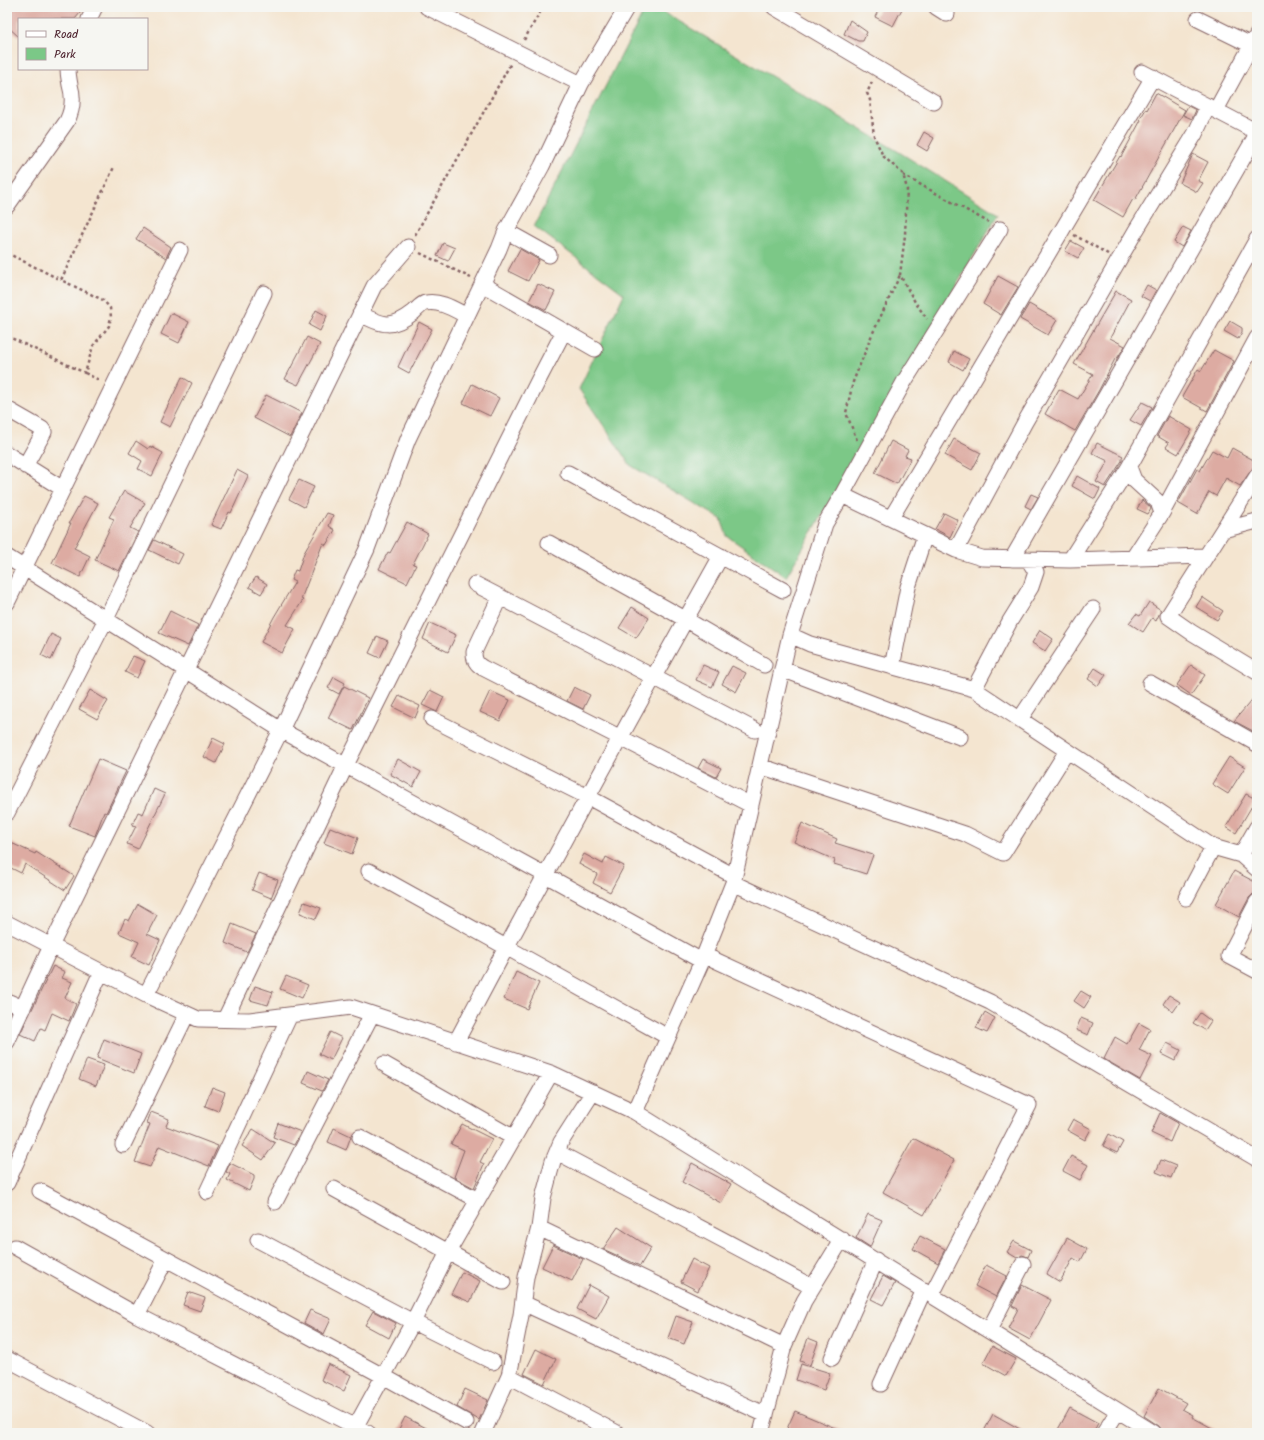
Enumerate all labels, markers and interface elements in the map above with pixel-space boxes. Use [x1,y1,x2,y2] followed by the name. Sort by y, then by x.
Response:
[18,18,148,70] legend
[54,25,79,44] text: Road
[54,45,76,64] text: Park

